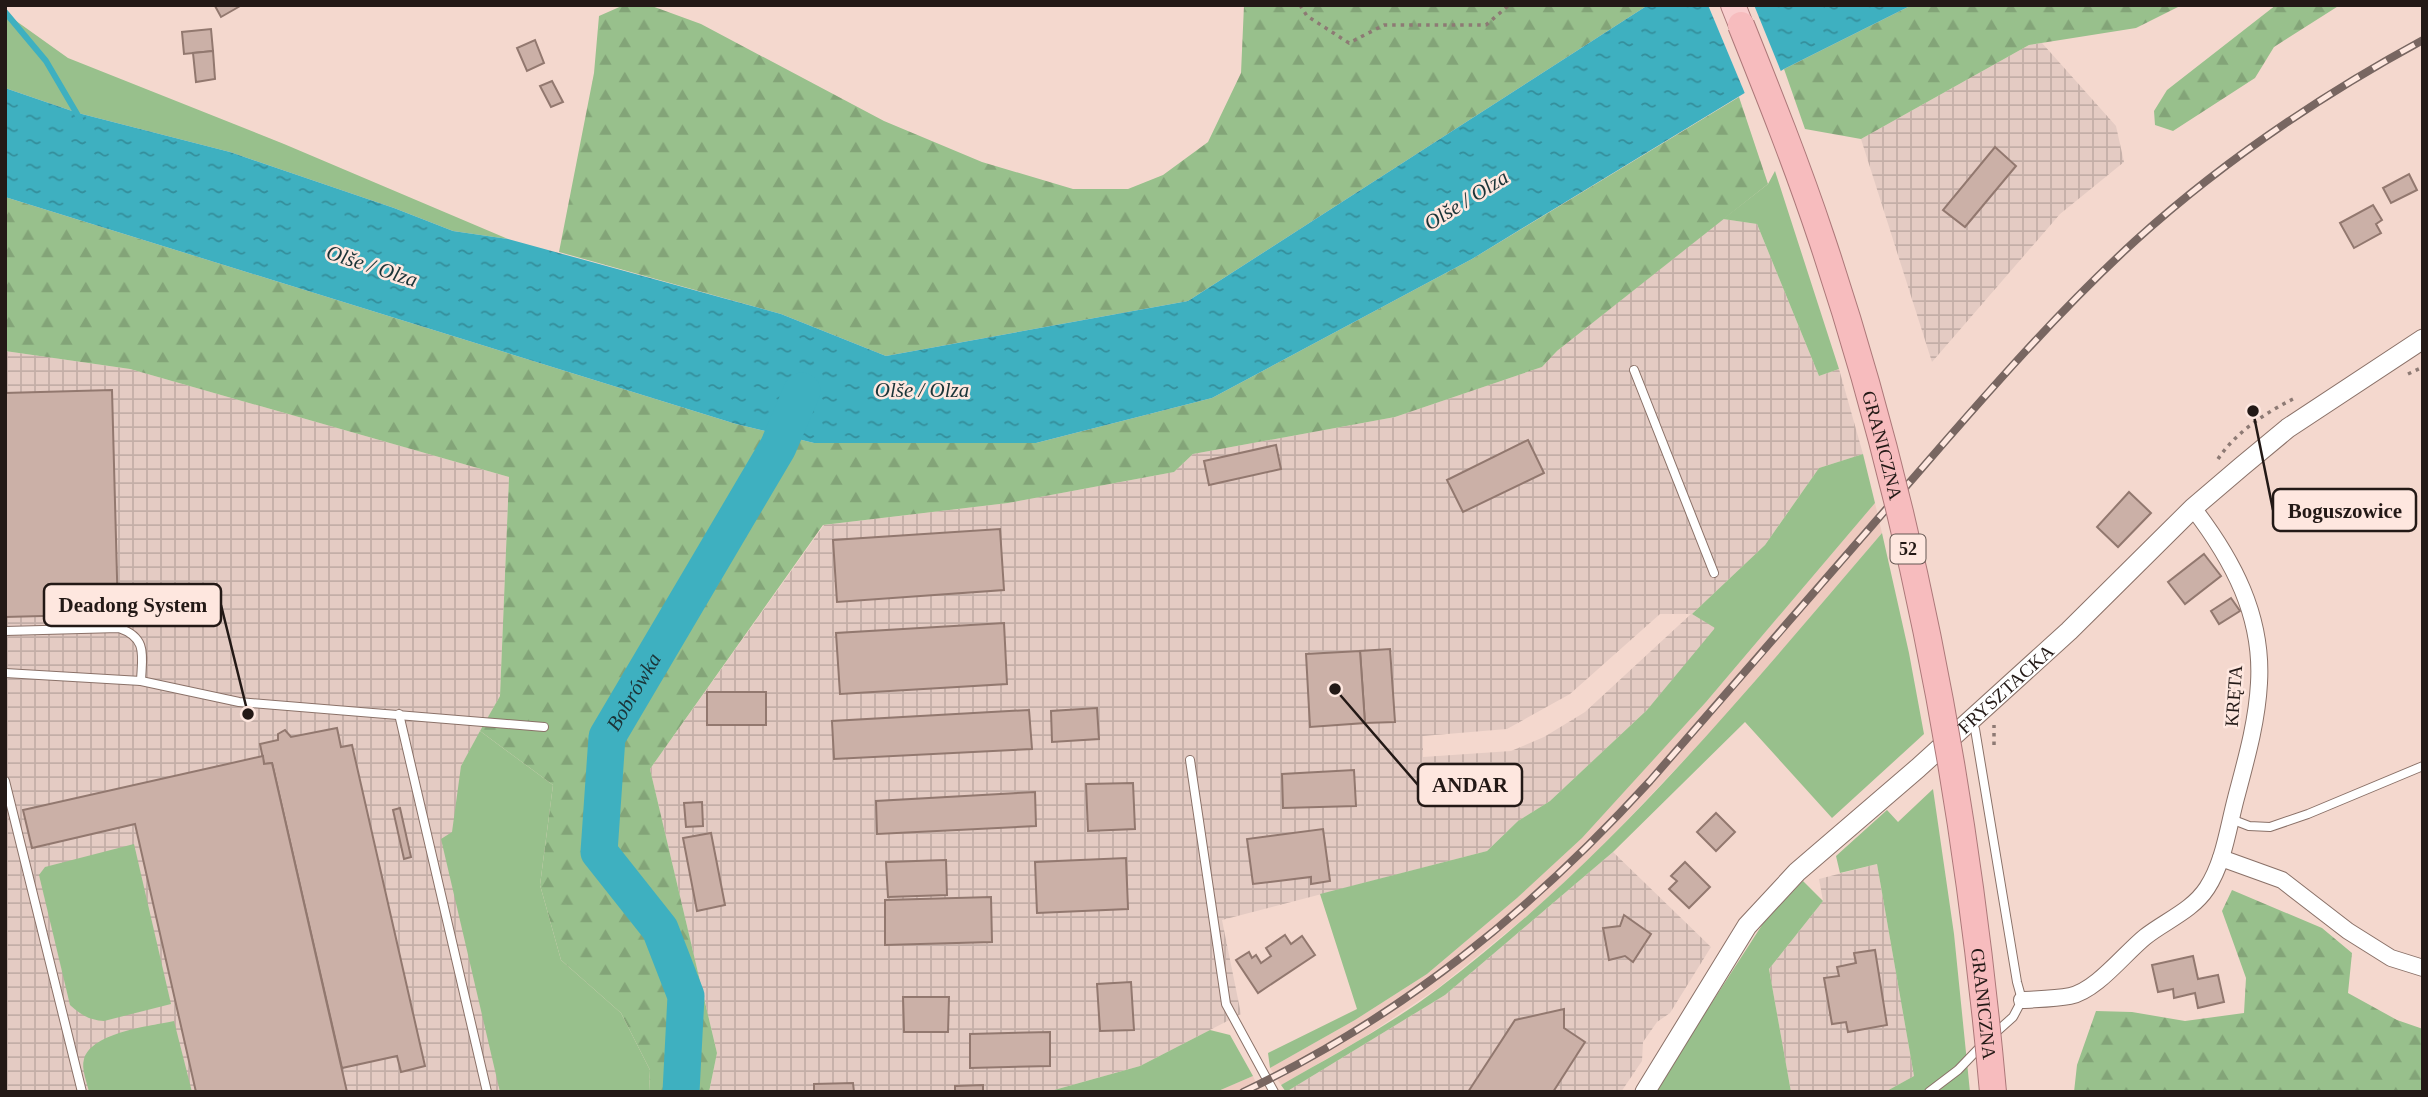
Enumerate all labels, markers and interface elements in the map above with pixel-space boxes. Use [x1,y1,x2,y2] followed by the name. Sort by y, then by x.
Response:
[1420,165,1512,235] water label: Olše / Olza
[323,240,421,292] water label: Olše / Olza
[875,378,969,402] water label: Olše / Olza
[1858,389,1907,502] street label: GRANICZNA
[2273,489,2416,531] callout: Boguszowice
[2288,499,2402,523] text: Boguszowice
[1890,534,1926,564] road number: 52
[44,584,221,626] callout: Deadong System
[59,593,208,617] text: Deadong System
[1953,640,2058,738] street label: FRYSZTACKA
[601,648,666,735] water label: Bobrówka
[2221,664,2246,728] street label: KRĘTA
[1418,764,1522,806] callout: ANDAR
[1432,773,1509,797] text: ANDAR
[1967,947,2000,1061] street label: GRANICZNA

